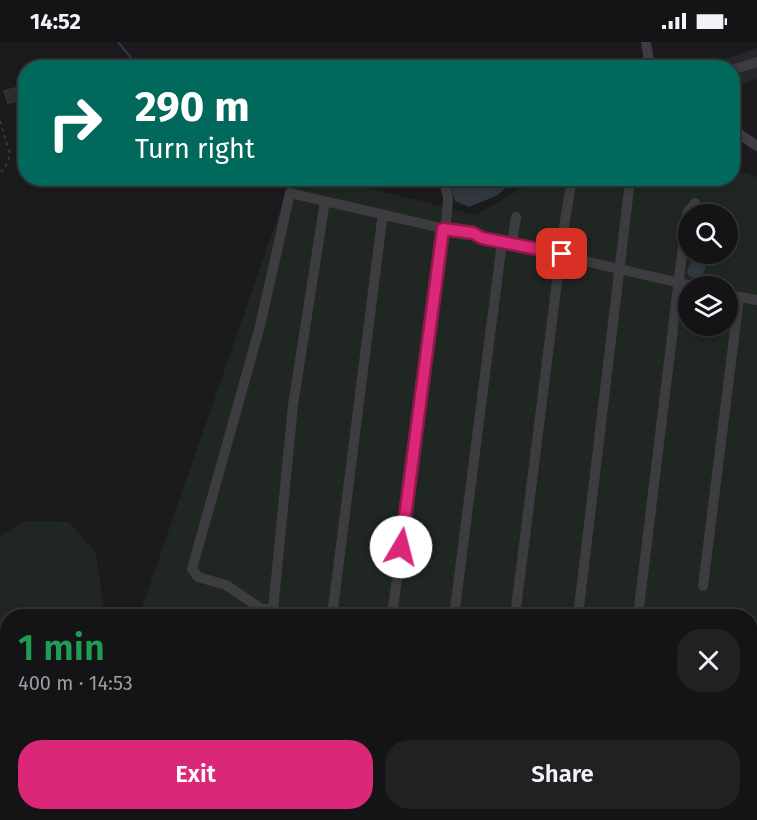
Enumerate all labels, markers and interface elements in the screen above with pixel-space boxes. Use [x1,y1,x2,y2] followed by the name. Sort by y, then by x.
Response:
[30,8,81,35] text: 14:52
[135,82,250,132] text: 290 m
[36,84,114,162] icon: right
[135,133,255,165] text: Turn right
[678,204,738,336] map controls
[678,204,738,264] button: search
[536,228,587,279] pin
[545,237,578,270] icon: arrive
[678,276,738,336] button: layers
[369,515,433,579] position arrow
[18,626,105,670] text: 1 min
[677,629,740,692] button: close
[18,671,133,695] text: 400 m · 14:53
[18,740,373,809] button: Exit
[385,740,740,809] button: Share

